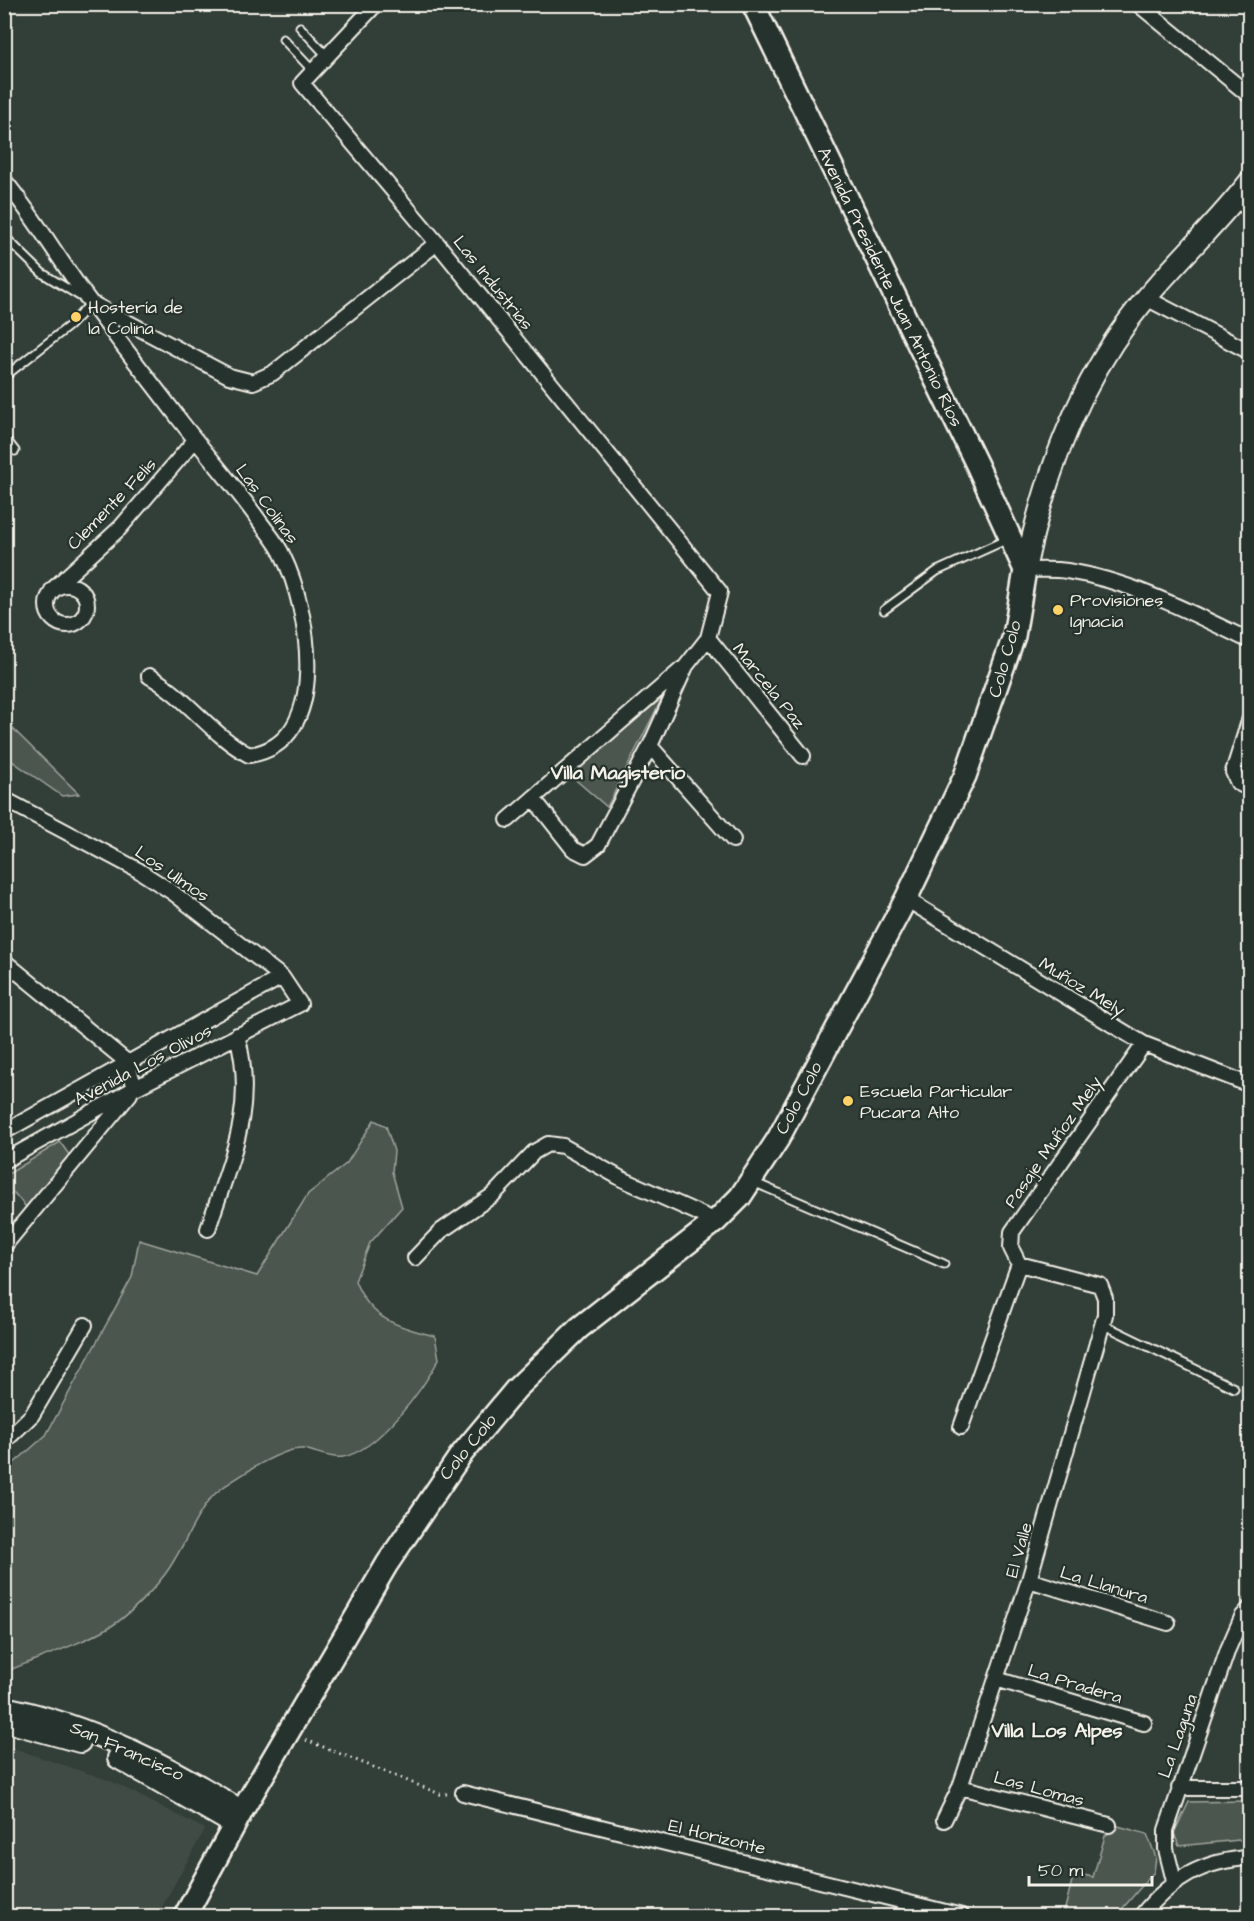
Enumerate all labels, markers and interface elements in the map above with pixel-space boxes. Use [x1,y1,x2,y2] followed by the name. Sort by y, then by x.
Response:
[811,143,969,431] street label: Avenida Presidente Juan Antonio Ríos
[447,230,539,336] street label: Las Industrias
[88,295,183,341] place label: Hostería de la Colina
[69,310,83,324] marker: Hostería de la Colina
[62,452,162,556] street label: Clemente Felis
[229,459,305,549] street label: Las Colinas
[1070,588,1163,635] place label: Provisiones Ignacia
[1051,603,1065,617] marker: Provisiones Ignacia
[982,618,1028,700] street label: Colo Colo
[727,638,811,734] street label: Marcela Paz
[550,759,686,788] district label: Villa Magisterio
[130,840,214,908] street label: Los Ulmos
[1034,951,1130,1024] street label: Muñoz Mely
[70,1018,216,1112] street label: Avenida Los Olivos
[769,1057,829,1139] street label: Colo Colo
[998,1071,1109,1213] street label: Pasaje Muñoz Mely
[860,1079,1012,1125] place label: Escuela Particular Pucara Alto
[841,1094,855,1108] marker: Escuela Particular Pucara Alto
[433,1408,503,1486] street label: Colo Colo
[999,1519,1039,1581] street label: El Valle
[1057,1560,1151,1610] street label: La Llanura
[1025,1658,1125,1710] street label: La Pradera
[1152,1691,1205,1782] street label: La Laguna
[66,1715,188,1787] street label: San Francisco
[990,1717,1123,1745] district label: Villa Los Alpes
[991,1765,1087,1813] street label: Las Lomas
[666,1813,769,1861] street label: El Horizonte
[1029,1849,1152,1887] scale bar
[1038,1858,1083,1883] text: 50 m

